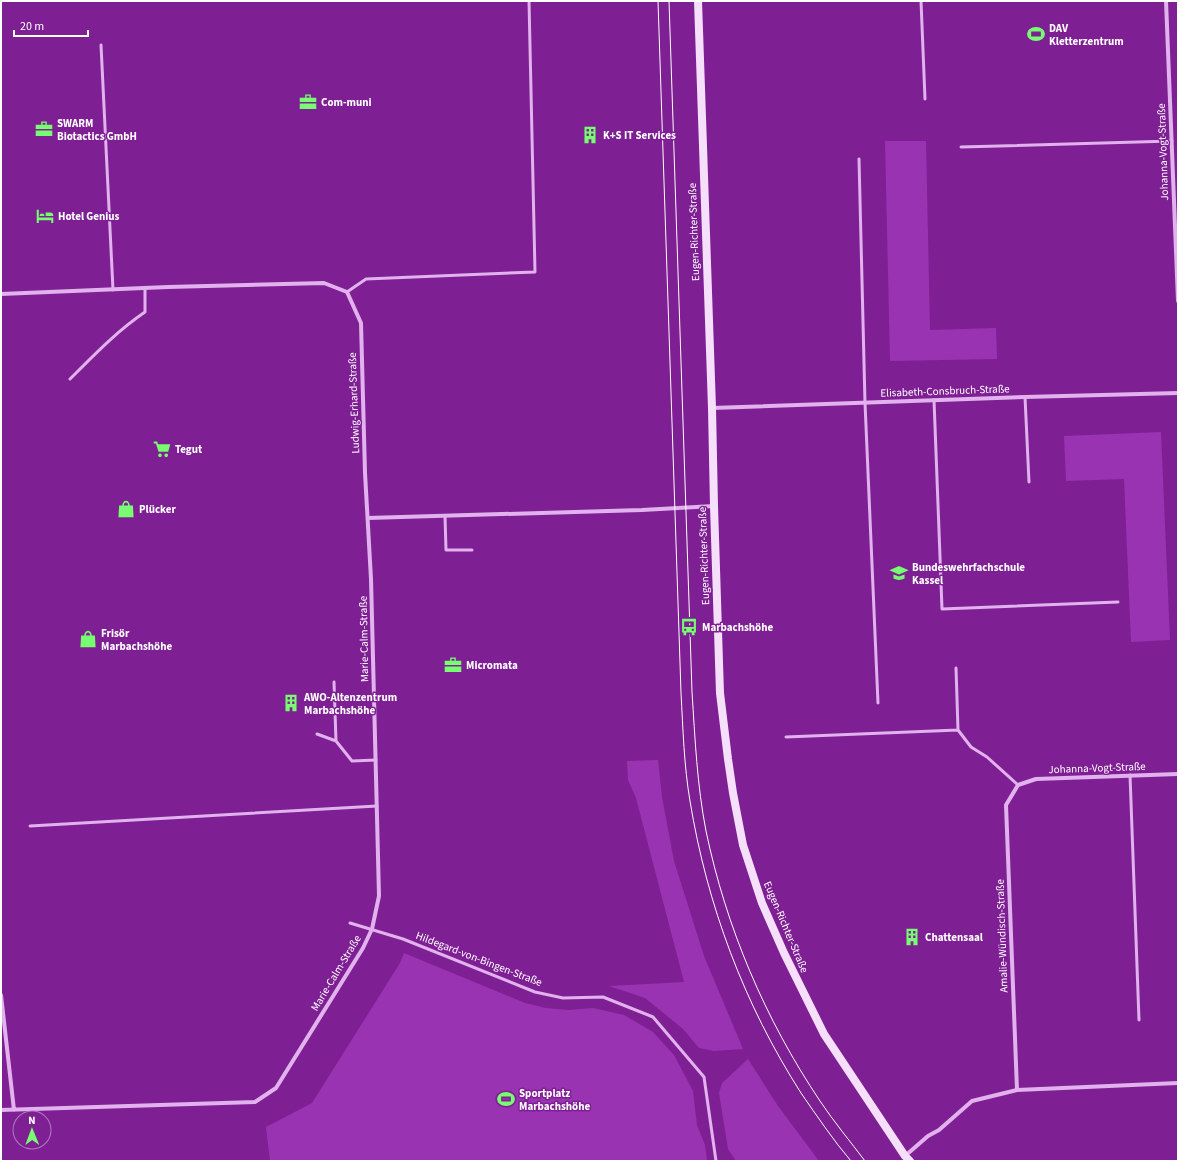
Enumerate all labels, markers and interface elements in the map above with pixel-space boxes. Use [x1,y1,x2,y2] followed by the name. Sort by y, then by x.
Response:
[14,12,88,38] scale bar
[20,18,44,35] text: 20 m
[1049,21,1124,49] place label: DAV Kletterzentrum
[1026,24,1046,44] sports icon: DAV Kletterzentrum
[298,92,318,112] office icon: Com-muni
[321,95,372,110] place label: Com-muni
[1154,103,1172,201] street label: Johanna-Vogt-Straße
[57,116,137,144] place label: SWARM Biotactics GmbH
[34,119,54,139] office icon: SWARM Biotactics GmbH
[580,125,600,145] building icon: K+S IT Services
[603,128,676,143] place label: K+S IT Services
[685,182,703,281] street label: Eugen-Richter-Straße
[35,206,55,226] hotel icon: Hotel Genius
[58,209,120,224] place label: Hotel Genius
[345,352,363,454] street label: Ludwig-Erhard-Straße
[880,381,1010,401] street label: Elisabeth-Consbruch-Straße
[152,439,172,459] supermarket icon: Tegut
[175,442,203,457] place label: Tegut
[116,499,136,519] shop icon: Plücker
[139,502,177,517] place label: Plücker
[695,506,713,605] street label: Eugen-Richter-Straße
[912,560,1025,588] place label: Bundeswehrfachschule Kassel
[889,563,909,583] school or university icon: Bundeswehrfachschule Kassel
[356,595,372,682] street label: Marie-Calm-Straße
[679,617,699,637] bus stop icon: Marbachshöhe
[702,620,774,635] place label: Marbachshöhe
[101,626,173,654] place label: Frisör Marbachshöhe
[78,629,98,649] shop icon: Frisör Marbachshöhe
[443,655,463,675] office icon: Micromata
[466,658,518,673] place label: Micromata
[303,690,397,718] place label: AWO-Altenzentrum Marbachshöhe
[281,693,301,713] building icon: AWO-Altenzentrum Marbachshöhe
[1048,759,1146,777] street label: Johanna-Vogt-Straße
[993,878,1011,993] street label: Amalie-Wündisch-Straße
[760,879,812,976] street label: Eugen-Richter-Straße
[902,927,922,947] building icon: Chattensaal
[414,928,545,990] street label: Hildegard-von-Bingen-Straße
[925,930,984,945] place label: Chattensaal
[307,932,365,1014] street label: Marie-Calm-Straße
[519,1086,591,1114] place label: Sportplatz Marbachshöhe
[496,1089,516,1109] sports icon: Sportplatz Marbachshöhe
[12,1110,52,1150] north arrow
[28,1113,36,1128] text: N

